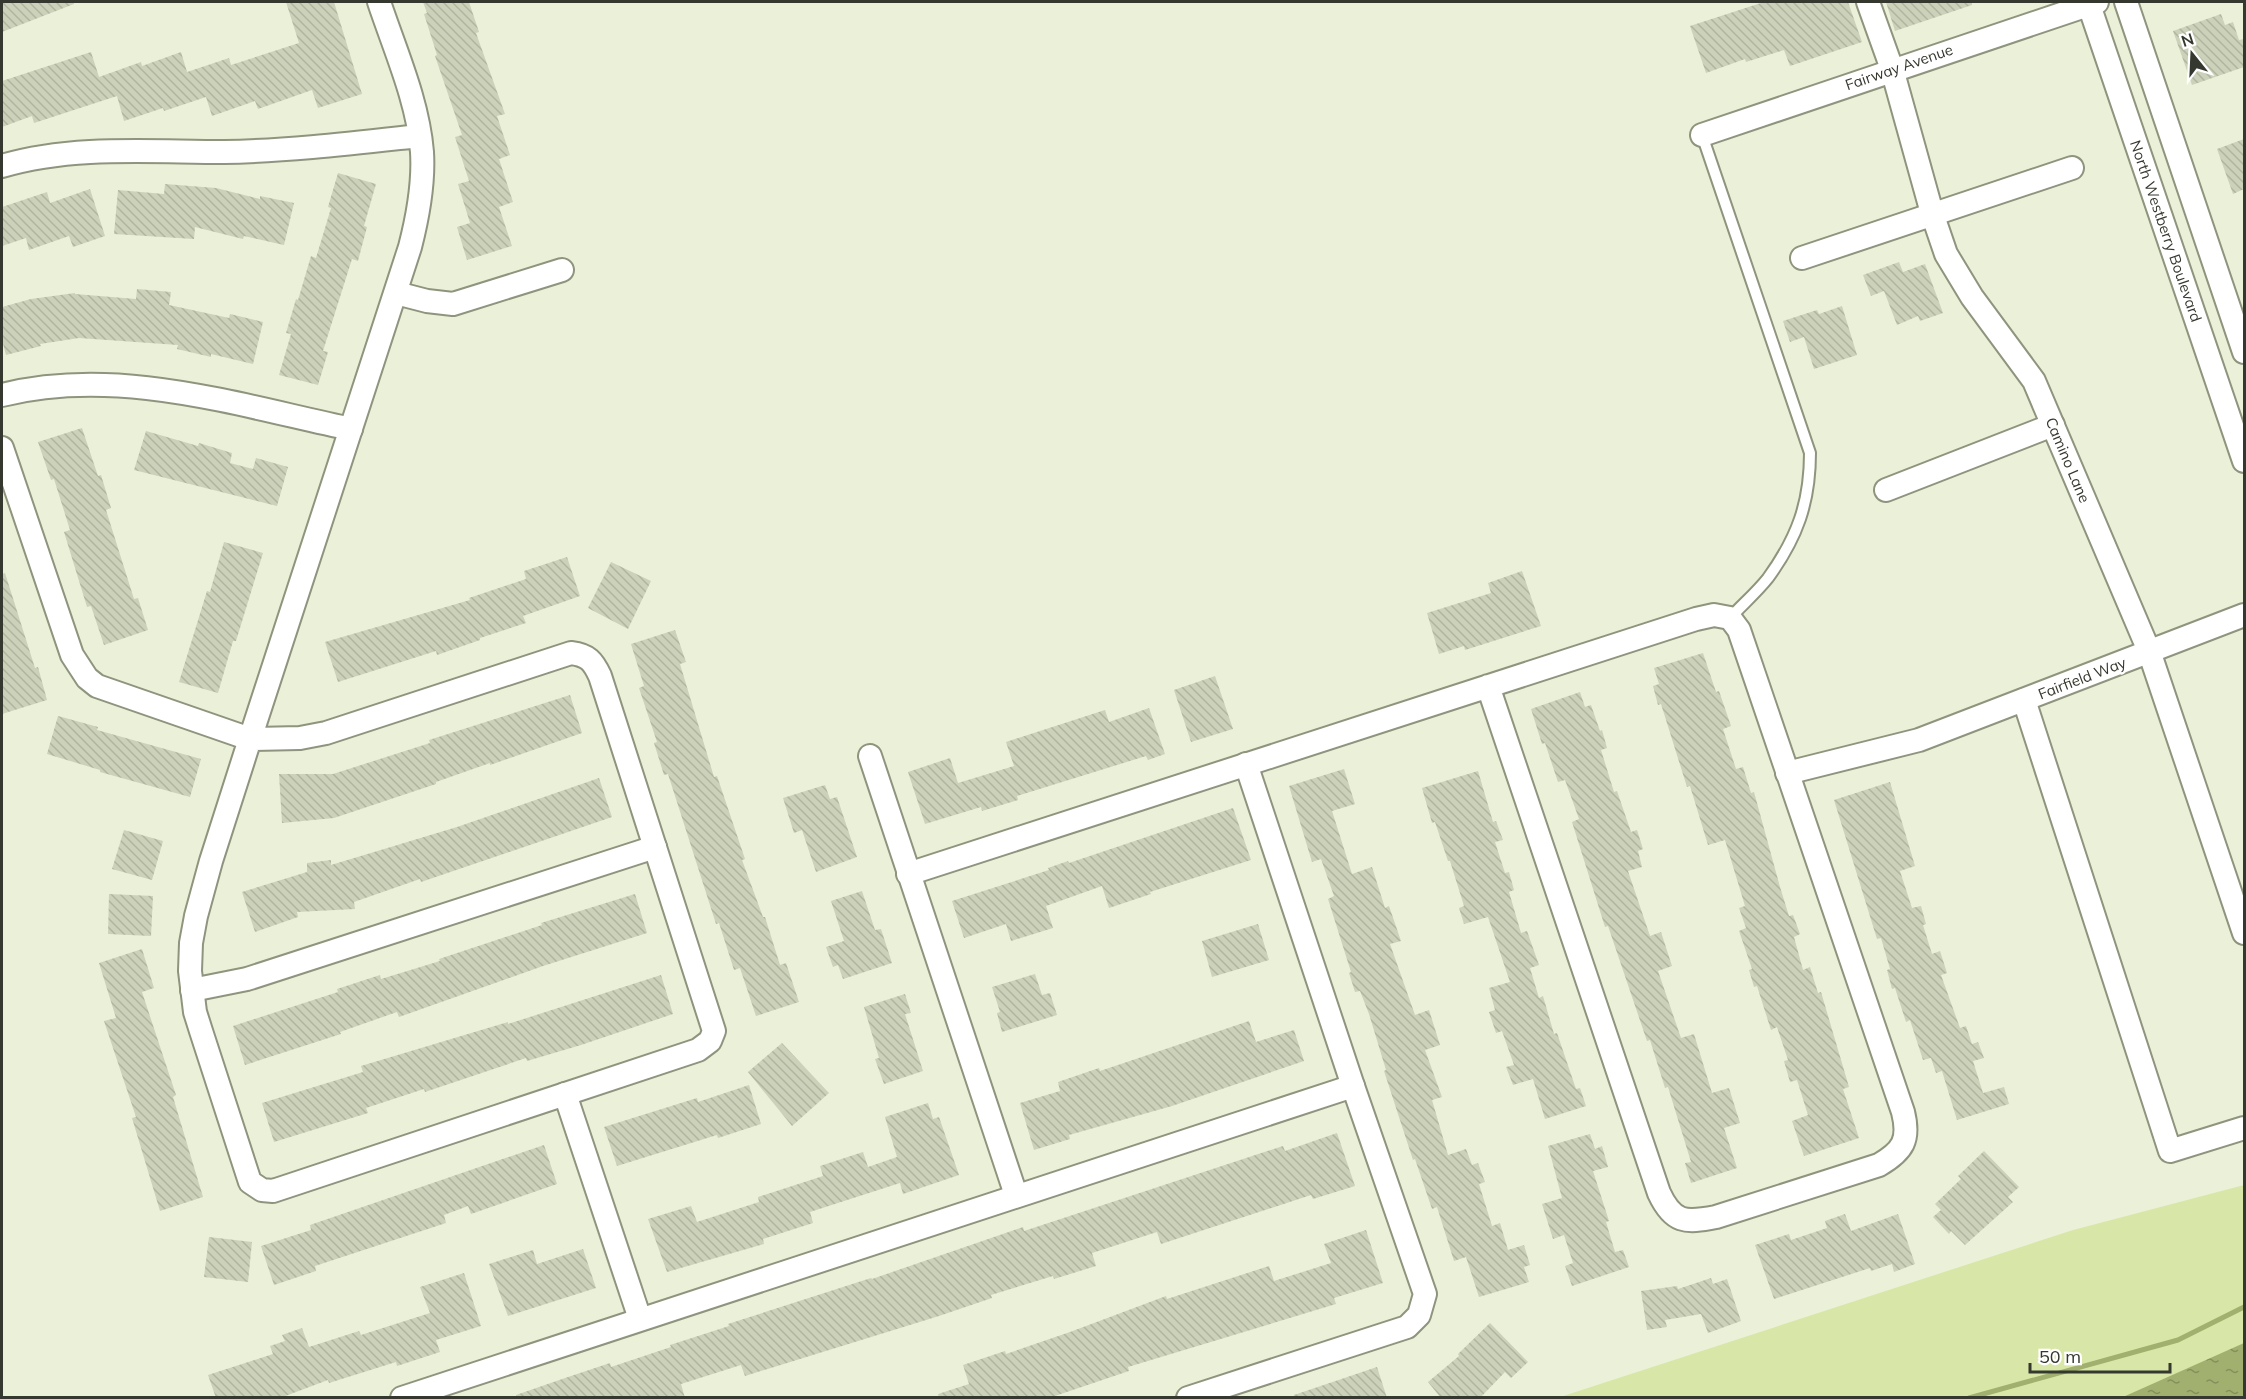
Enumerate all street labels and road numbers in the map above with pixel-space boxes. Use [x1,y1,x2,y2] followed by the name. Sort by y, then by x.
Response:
[1843,40,1955,94] street label: Fairway Avenue
[2126,138,2206,324] street label: North Westberry Boulevard
[2041,414,2095,506] street label: Camino Lane
[2035,653,2129,703] street label: Fairfield Way

